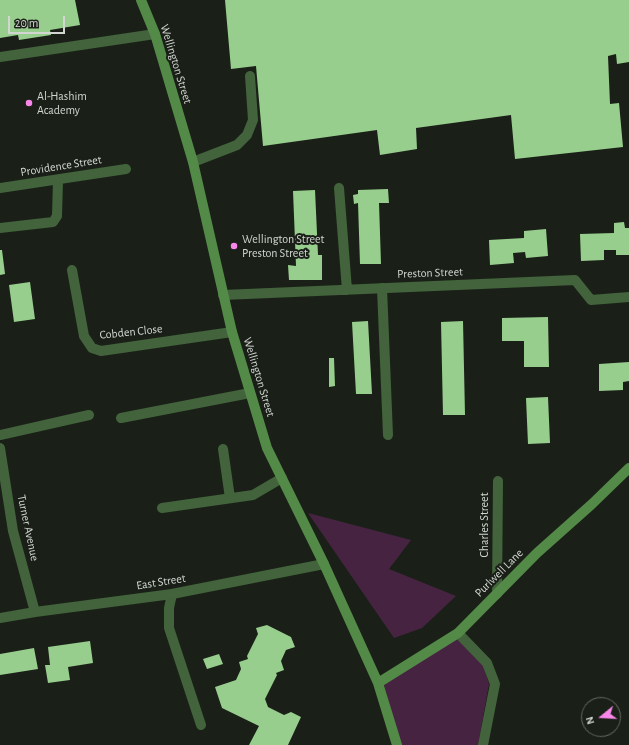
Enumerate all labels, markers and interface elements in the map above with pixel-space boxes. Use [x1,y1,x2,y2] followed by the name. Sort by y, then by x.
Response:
[10,8,67,34] scale bar
[15,17,38,29] text: 20 m
[157,22,195,106] street label: Wellington Street
[37,89,87,117] place label: Al-Hashim Academy
[24,98,34,108] marker: Al-Hashim Academy
[19,152,103,180] street label: Providence Street
[242,232,324,260] place label: Wellington Street Preston Street
[229,241,239,251] marker: Wellington Street Preston Street
[397,265,463,281] street label: Preston Street
[99,322,163,342] street label: Cobden Close
[240,335,278,419] street label: Wellington Street
[477,493,491,557] street label: Charles Street
[14,494,42,562] street label: Turner Avenue
[472,546,526,600] street label: Purlwell Lane
[135,571,187,593] street label: East Street
[581,697,621,737] north arrow
[584,715,596,726] text: N

